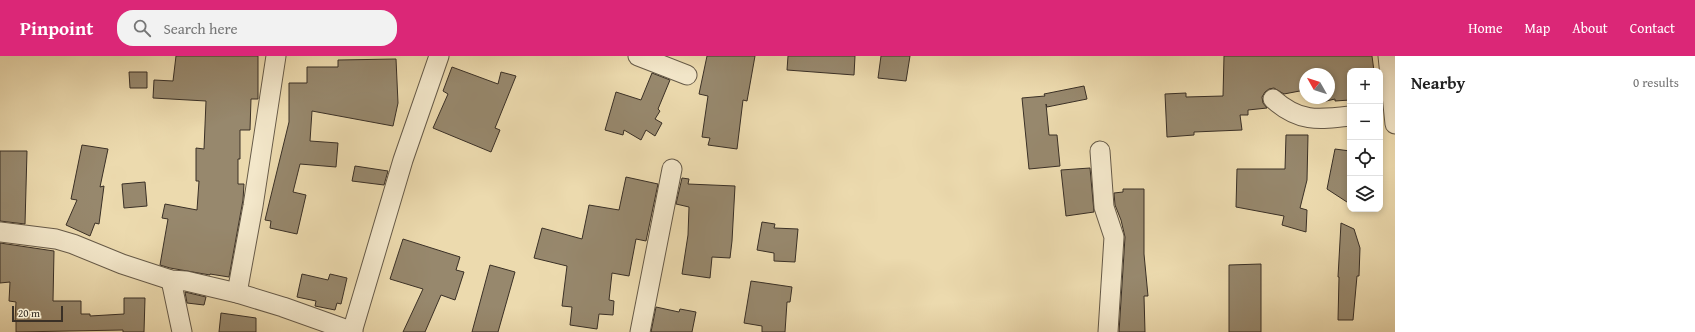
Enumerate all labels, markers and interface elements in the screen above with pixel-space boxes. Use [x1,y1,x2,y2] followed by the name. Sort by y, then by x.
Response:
[117,10,397,46] search box
[20,14,93,42] text: Pinpoint
[131,17,153,39] icon: search
[163,18,237,39] text: Search here
[1468,18,1503,38] text: Home
[1525,18,1550,38] text: Map
[1572,18,1608,38] text: About
[1630,18,1675,38] text: Contact
[1299,68,1335,104] north arrow
[1347,68,1383,212] map controls
[1347,68,1383,104] button: +
[1411,70,1465,95] text: Nearby
[1633,73,1679,92] text: 0 results
[1347,104,1383,140] button: −
[1347,140,1383,176] button: locate
[1347,176,1383,212] button: layers
[12,304,63,323] scale bar
[18,305,40,321] text: 20 m

